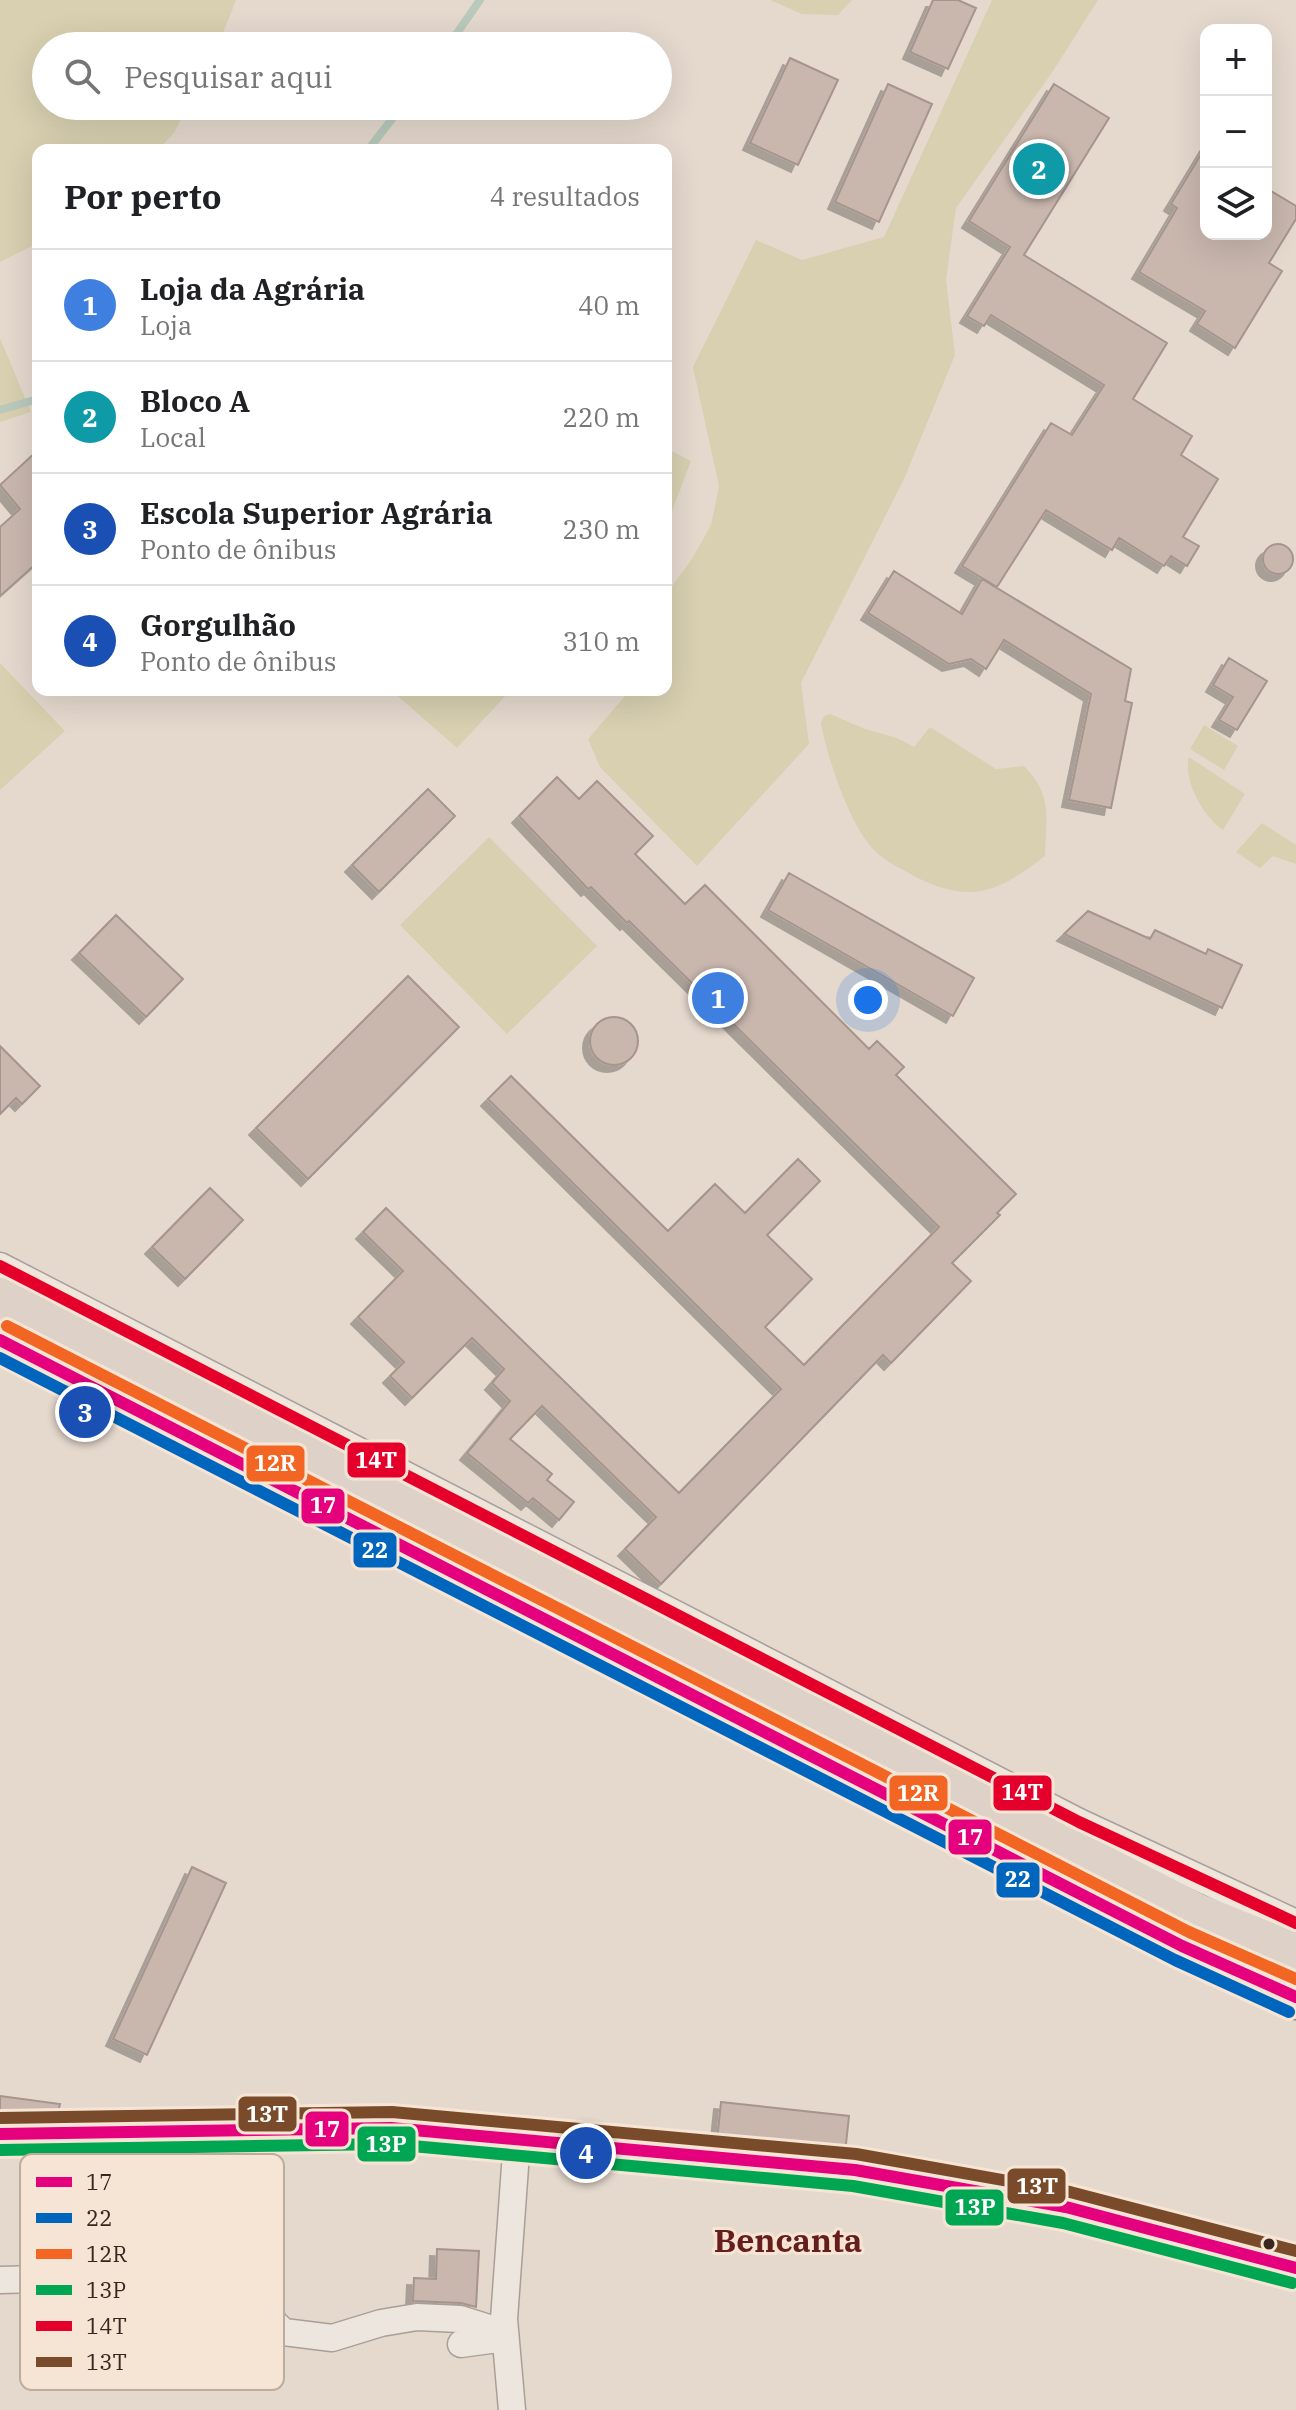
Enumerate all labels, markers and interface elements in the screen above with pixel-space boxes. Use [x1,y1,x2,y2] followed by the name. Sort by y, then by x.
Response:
[1200,24,1272,240] map controls
[1200,24,1272,96] button: +
[32,32,672,120] search box
[60,54,104,98] icon: search
[124,57,332,96] text: Pesquisar aqui
[1200,96,1272,168] button: −
[1013,139,1065,199] pin: 2
[1200,168,1272,240] button: layers
[64,174,221,218] text: Por perto
[490,179,640,213] text: 4 resultados
[140,269,365,308] text: Loja da Agrária
[82,288,98,322] text: 1
[578,288,640,322] text: 40 m
[140,308,192,342] text: Loja
[140,381,250,420] text: Bloco A
[82,400,98,434] text: 2
[562,400,640,434] text: 220 m
[140,420,206,454] text: Local
[140,493,493,532] text: Escola Superior Agrária
[82,512,98,546] text: 3
[562,512,640,546] text: 230 m
[140,532,336,566] text: Ponto de ônibus
[140,605,296,644] text: Gorgulhão
[82,624,98,658] text: 4
[562,624,640,658] text: 310 m
[140,644,336,678] text: Ponto de ônibus
[692,968,744,1028] pin: 1
[848,980,888,1020] your location
[59,1382,111,1442] pin: 3
[346,1441,407,1479] line badge: 14T
[245,1444,306,1483] line badge: 12R
[355,1445,397,1474] text: 14T
[254,1448,296,1477] text: 12R
[300,1487,346,1525] line badge: 17
[310,1490,336,1519] text: 17
[352,1531,398,1569] line badge: 22
[362,1535,388,1564] text: 22
[888,1774,949,1812] line badge: 12R
[992,1774,1053,1812] line badge: 14T
[1001,1777,1043,1806] text: 14T
[897,1778,939,1807] text: 12R
[947,1818,993,1856] line badge: 17
[957,1822,983,1851] text: 17
[995,1861,1041,1899] line badge: 22
[1005,1864,1031,1893] text: 22
[237,2095,298,2133] line badge: 13T
[246,2099,288,2128] text: 13T
[304,2110,350,2148] line badge: 17
[314,2114,340,2143] text: 17
[560,2123,612,2183] pin: 4
[356,2125,417,2163] line badge: 13P
[365,2129,407,2158] text: 13P
[20,2154,284,2390] legend
[86,2167,112,2196] text: 17
[1006,2167,1067,2205] line badge: 13T
[1016,2171,1058,2200] text: 13T
[944,2188,1005,2227] line badge: 13P
[954,2192,996,2221] text: 13P
[86,2203,112,2232] text: 22
[714,2219,862,2261] district label: Bencanta
[1261,2236,1277,2252] unlabelled marker
[86,2239,127,2268] text: 12R
[86,2275,126,2304] text: 13P
[86,2311,127,2340] text: 14T
[86,2347,127,2376] text: 13T

